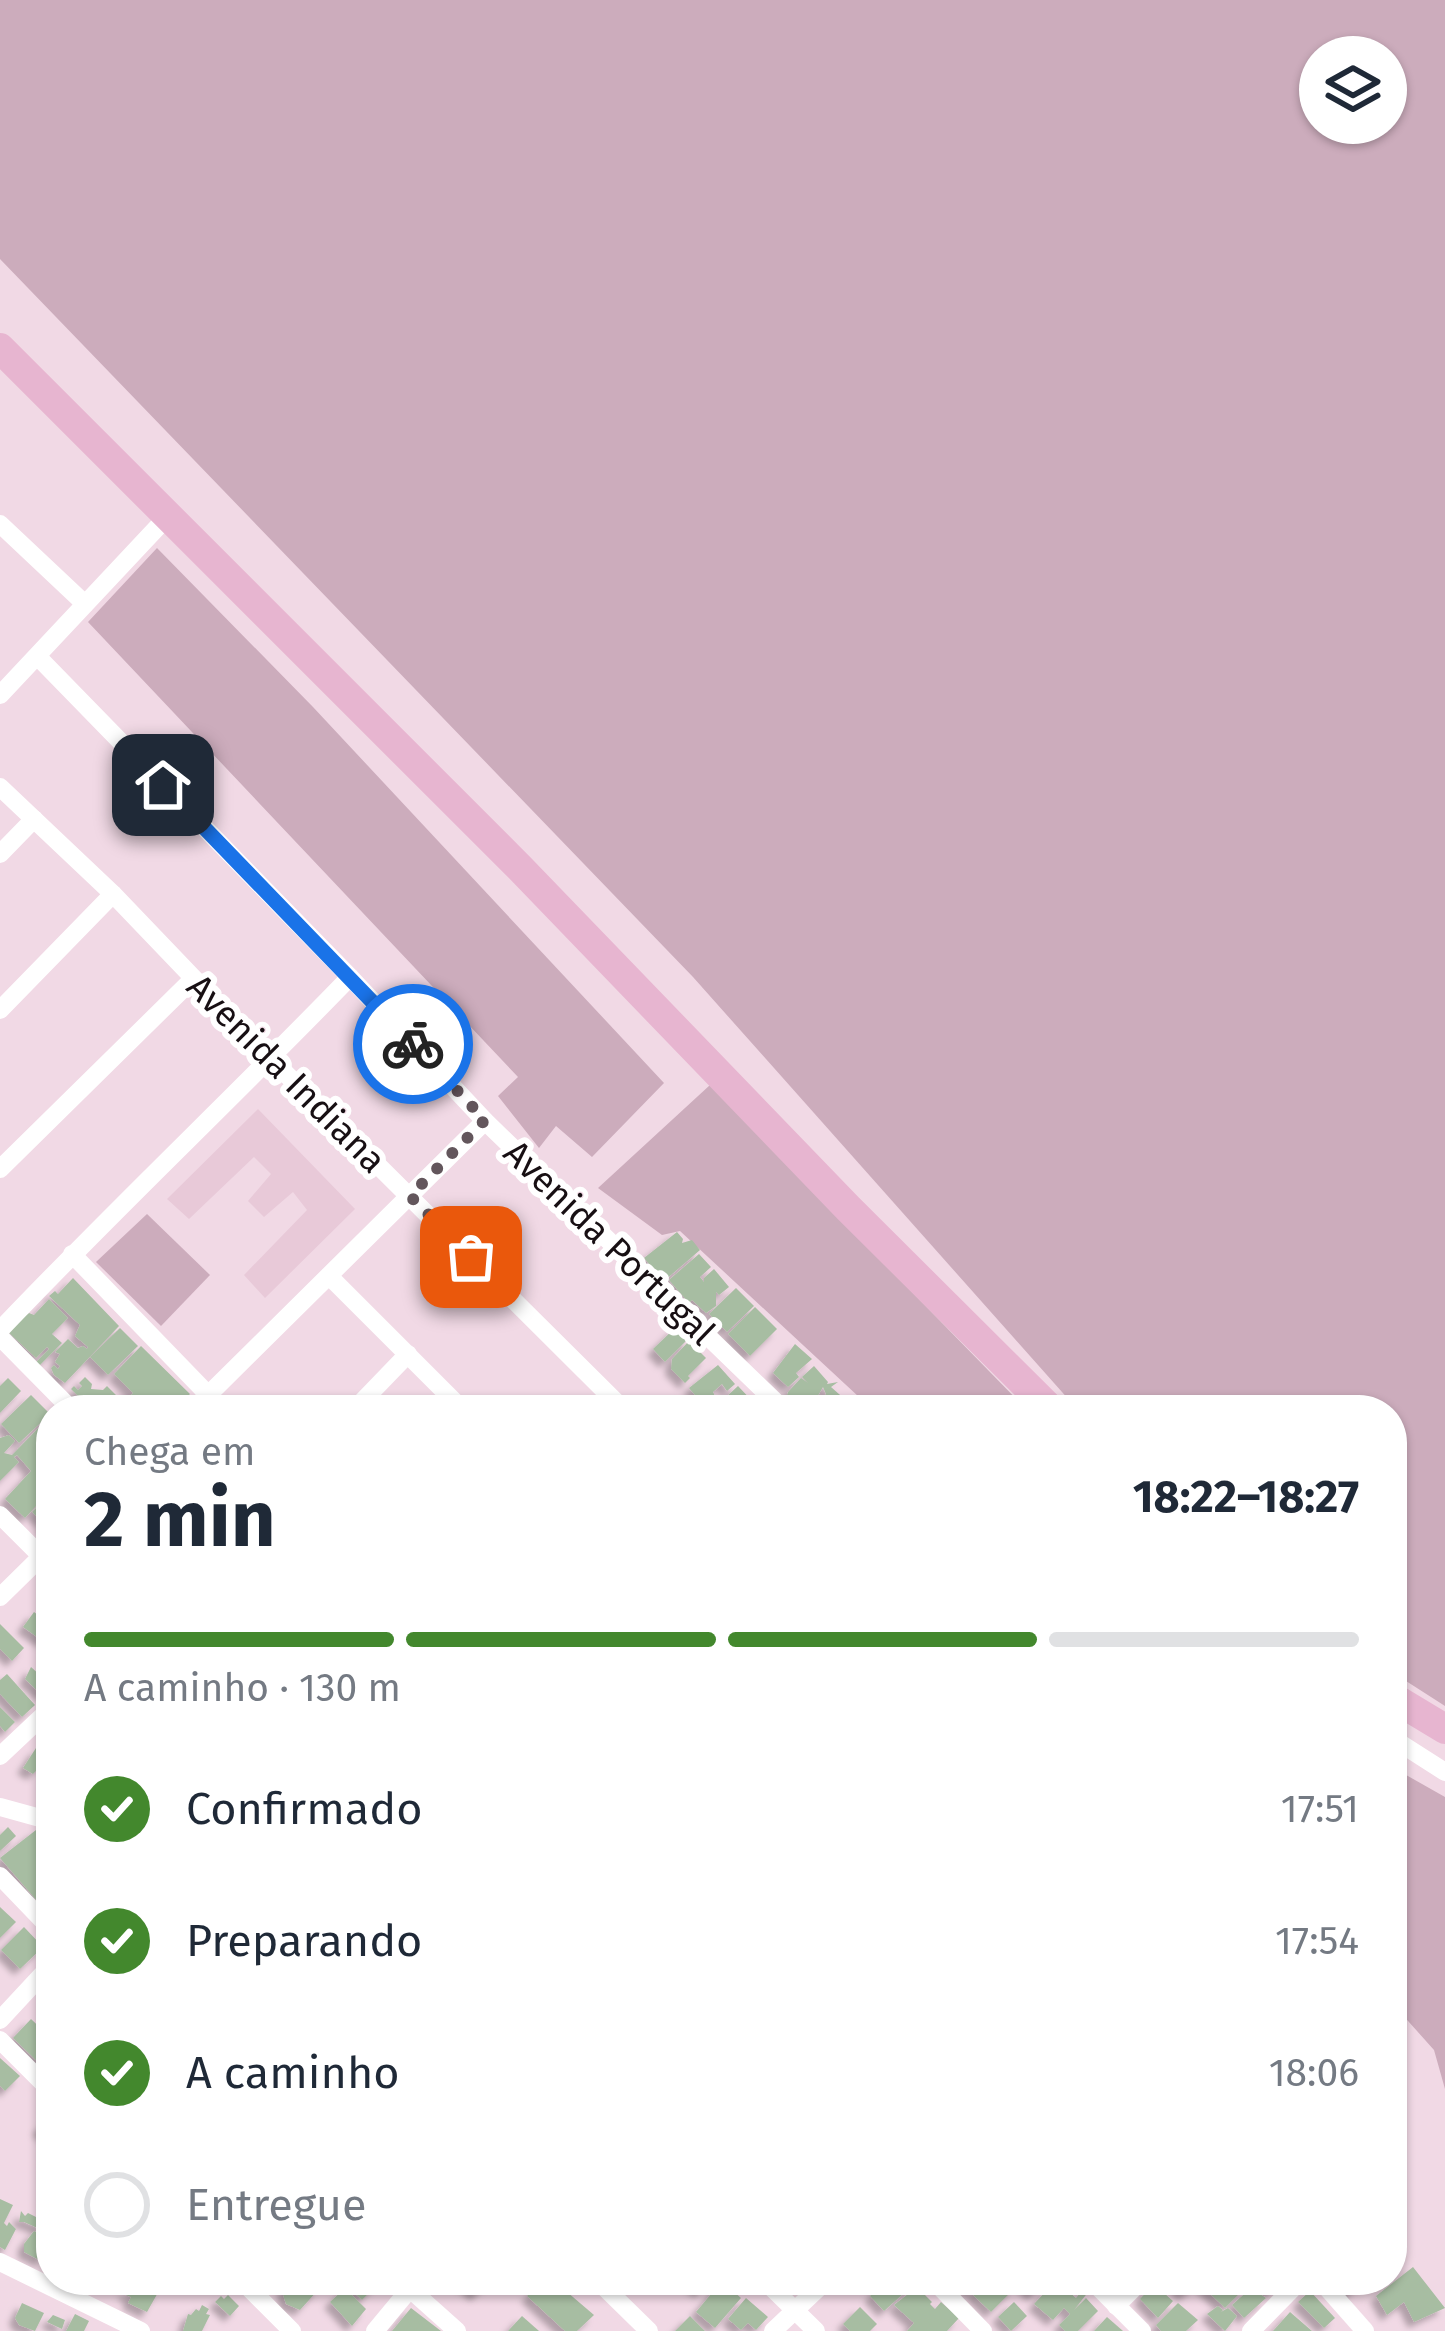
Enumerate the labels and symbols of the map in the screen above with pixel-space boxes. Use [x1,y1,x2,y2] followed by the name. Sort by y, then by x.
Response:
[112,734,214,836] pin
[178,965,395,1182] street label: Avenida Indiana
[353,984,473,1104] courier
[495,1131,724,1354] street label: Avenida Portugal
[420,1206,522,1308] pin

